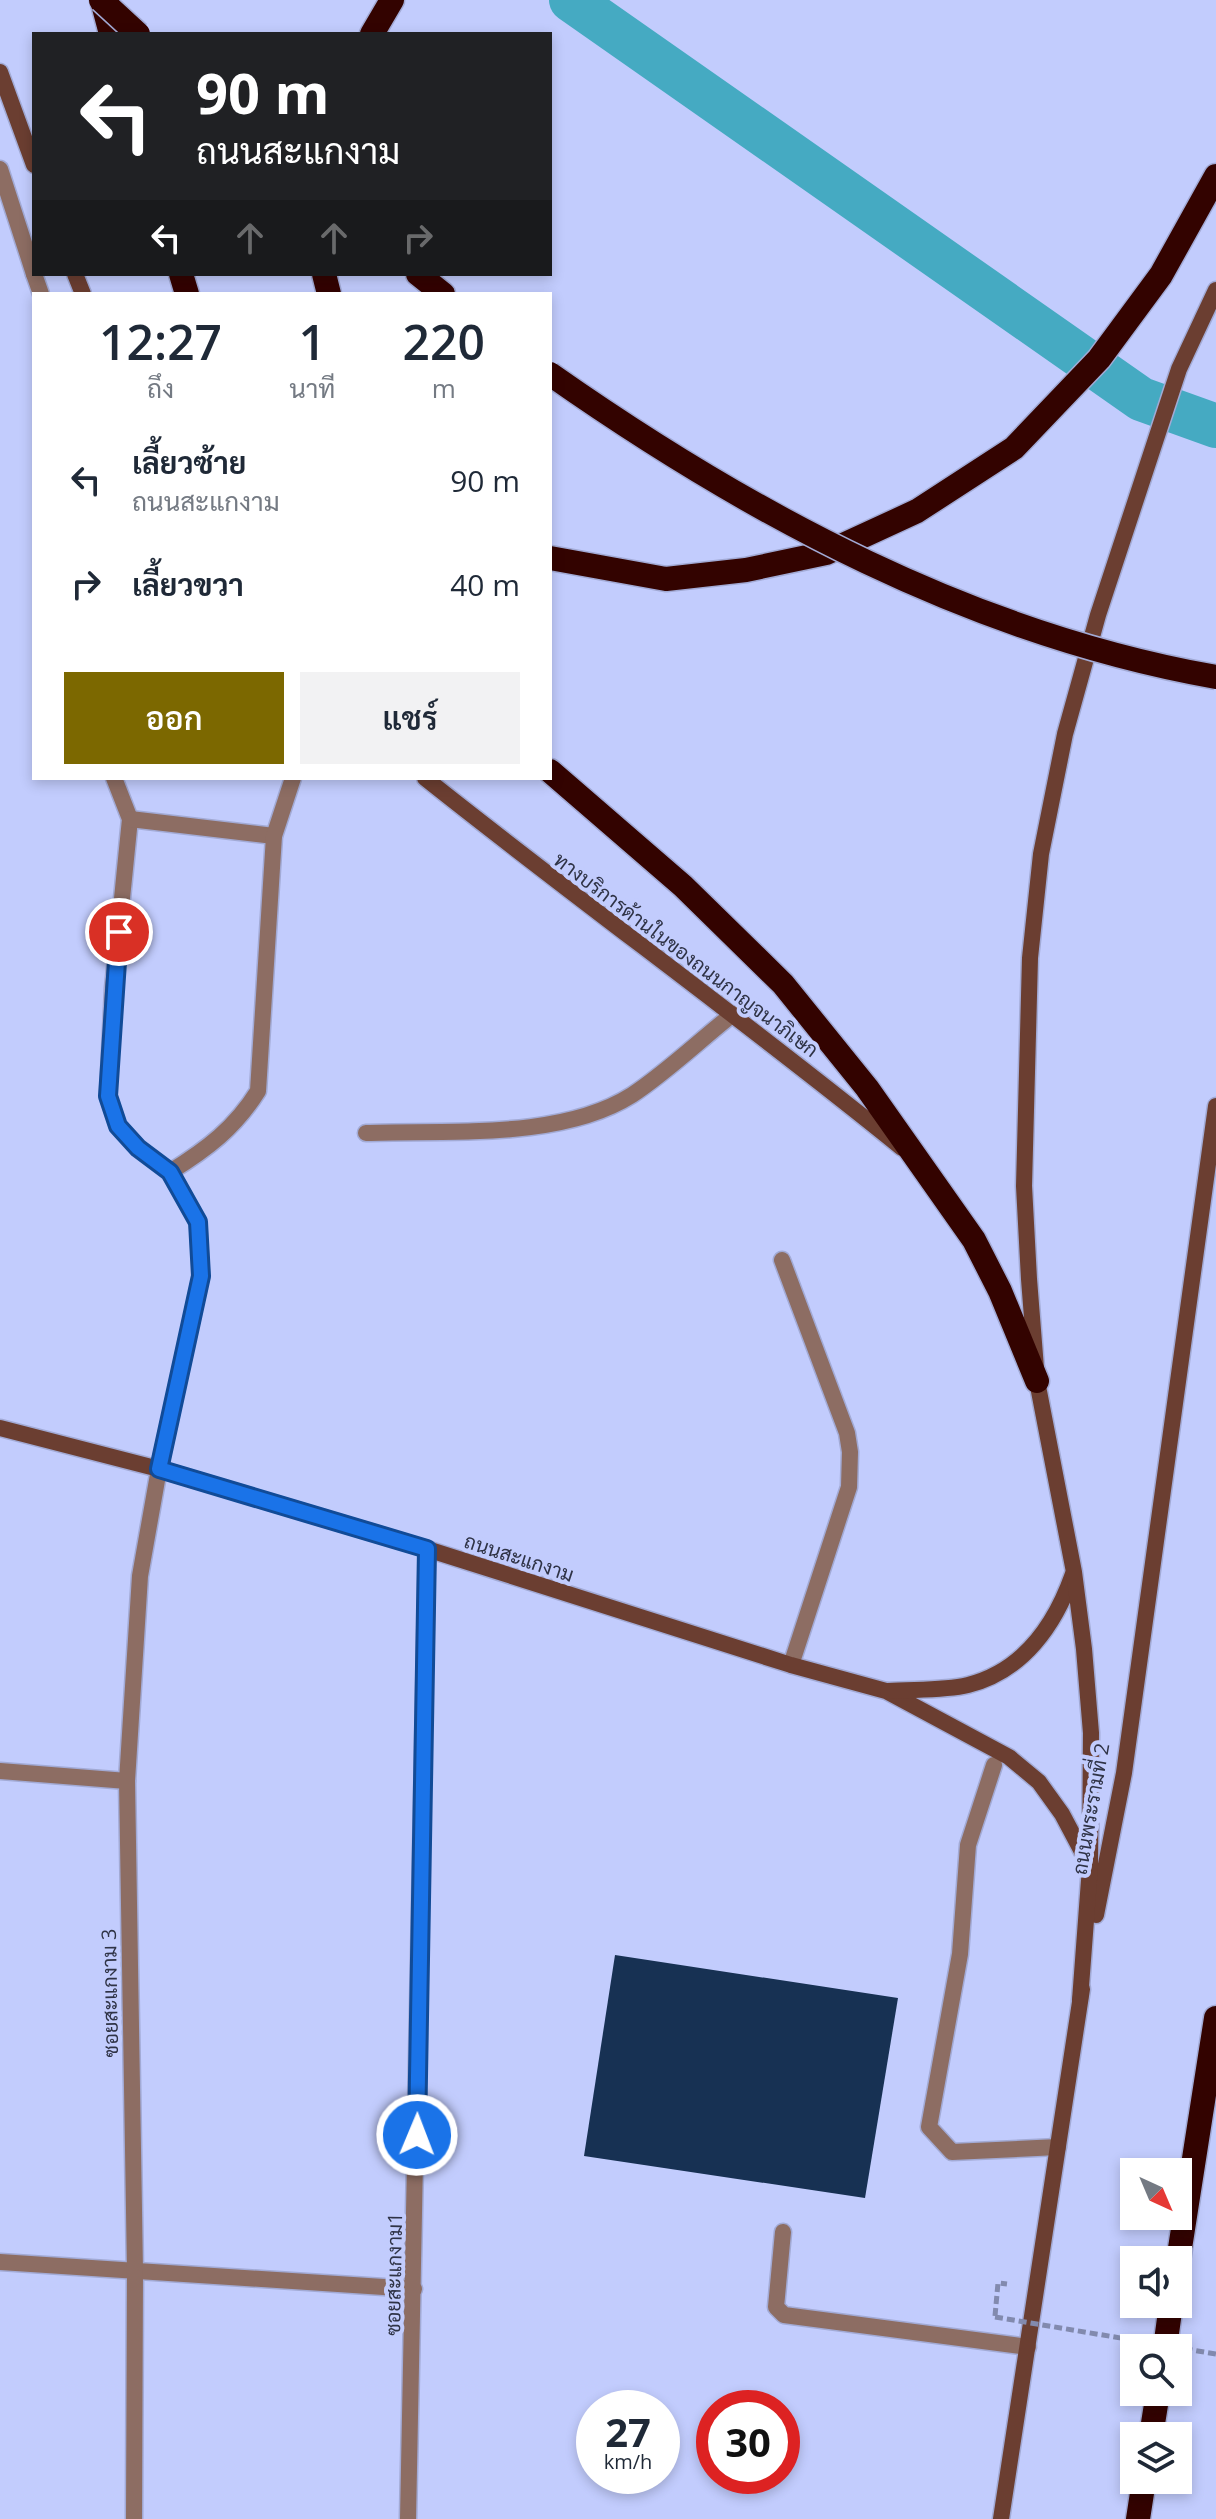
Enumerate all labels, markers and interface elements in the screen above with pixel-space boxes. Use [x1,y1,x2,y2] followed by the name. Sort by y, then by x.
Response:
[196,54,330,130] text: 90 m
[64,64,168,168] icon: left
[196,126,400,175] text: ถนนสะแกงาม
[144,216,188,260] icon: left
[228,216,272,260] icon: ahead
[312,216,356,260] icon: ahead
[396,216,440,260] icon: right
[99,309,222,374] text: 12:27
[299,309,326,374] text: 1
[403,309,485,374] text: 220
[147,370,174,406] text: ถึง
[289,370,335,406] text: นาที
[432,370,456,406] text: m
[132,442,246,483] text: เลี้ยวซ้าย
[64,458,108,502] icon: left
[450,460,520,501] text: 90 m
[132,483,280,519] text: ถนนสะแกงาม
[64,562,108,606] icon: right
[132,564,244,605] text: เลี้ยวขวา
[450,564,520,605] text: 40 m
[64,672,284,764] button: ออก
[300,672,520,764] button: แชร์
[548,846,824,1063] street label: ทางบริการด้านในของถนนกาญจนาภิเษก
[85,898,153,966] pin
[97,910,141,954] icon: arrive
[461,1527,577,1588] street label: ถนนสะแกงาม
[1063,1740,1115,1877] street label: ถนนพระรามที่ 2
[95,1928,124,2058] street label: ซอยสะแกงาม 3
[375,2093,459,2177] position arrow
[1120,2158,1192,2230] north arrow
[1120,2158,1192,2494] map controls
[379,2212,408,2336] street label: ซอยสะแกงาม1
[1120,2246,1192,2318] button: sound
[1120,2334,1192,2406] button: search
[696,2390,800,2494] speed limit sign: 30
[605,2404,651,2459] text: 27
[1120,2422,1192,2494] button: layers
[604,2448,652,2475] text: km/h

